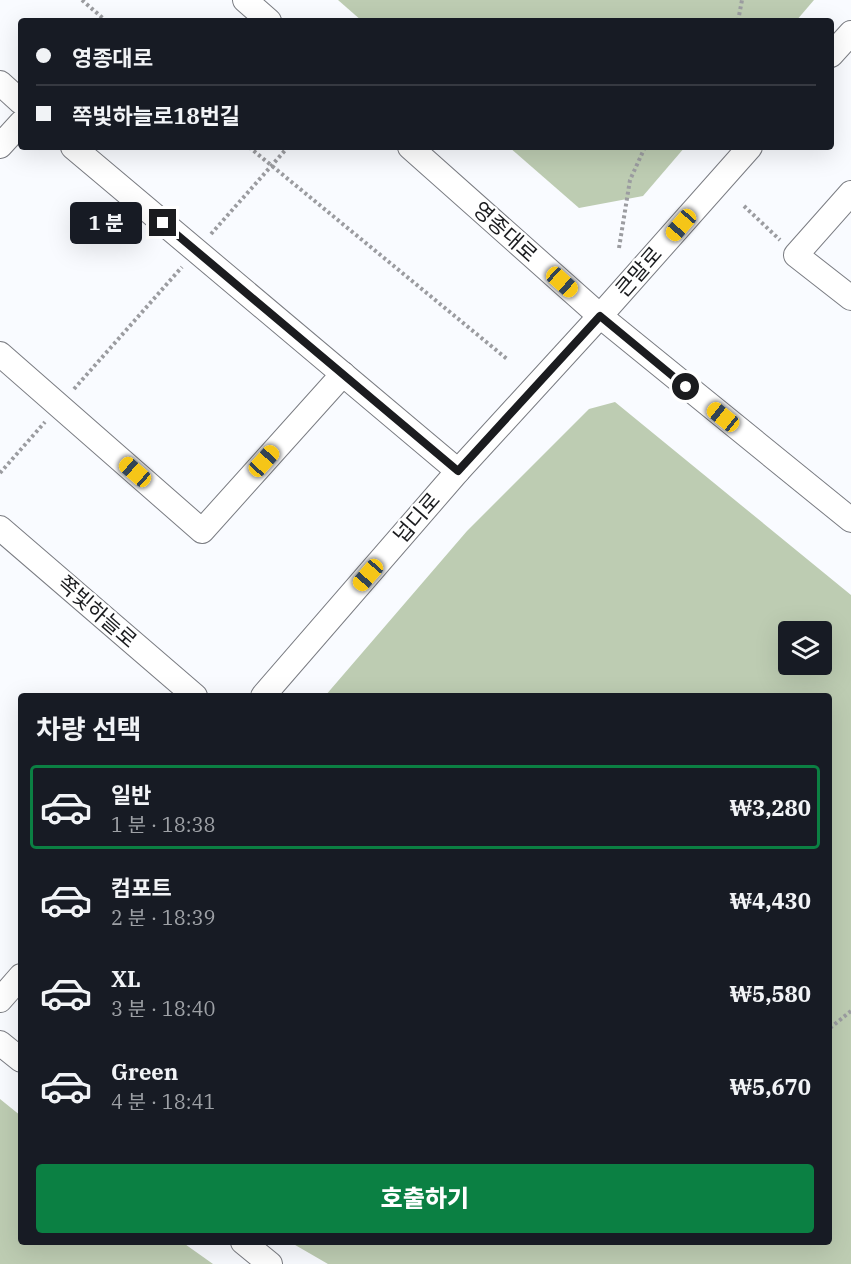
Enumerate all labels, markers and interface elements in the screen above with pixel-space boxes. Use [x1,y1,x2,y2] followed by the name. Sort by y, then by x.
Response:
[72,43,153,72] text: 영종대로
[72,101,240,130] text: 쪽빛하늘로18번길
[468,195,544,268] street label: 영종대로
[70,202,142,244] callout: 1 분
[662,206,700,244] car
[88,209,124,236] text: 1 분
[149,209,176,236] route end
[609,240,668,302] street label: 큰말로
[543,263,581,301] car
[672,373,699,400] route start
[703,399,743,435] car
[245,442,283,480] car
[116,453,154,491] car
[387,486,446,548] street label: 넙디로
[349,556,387,594] car
[52,569,143,654] street label: 쪽빛하늘로
[778,621,832,675] map controls
[778,621,832,675] button: layers
[36,711,142,746] text: 차량 선택
[39,780,93,834] icon: car
[111,780,151,809] text: 일반
[729,793,811,822] text: ₩3,280
[111,811,216,838] text: 1 분 · 18:38
[39,873,93,927] icon: car
[111,873,172,902] text: 컴포트
[729,886,811,915] text: ₩4,430
[111,904,216,931] text: 2 분 · 18:39
[111,964,141,993] text: XL
[39,966,93,1020] icon: car
[729,979,811,1008] text: ₩5,580
[111,995,216,1022] text: 3 분 · 18:40
[111,1057,178,1086] text: Green
[39,1059,93,1113] icon: car
[729,1072,811,1101] text: ₩5,670
[111,1088,216,1115] text: 4 분 · 18:41
[36,1164,814,1233] button: 호출하기

